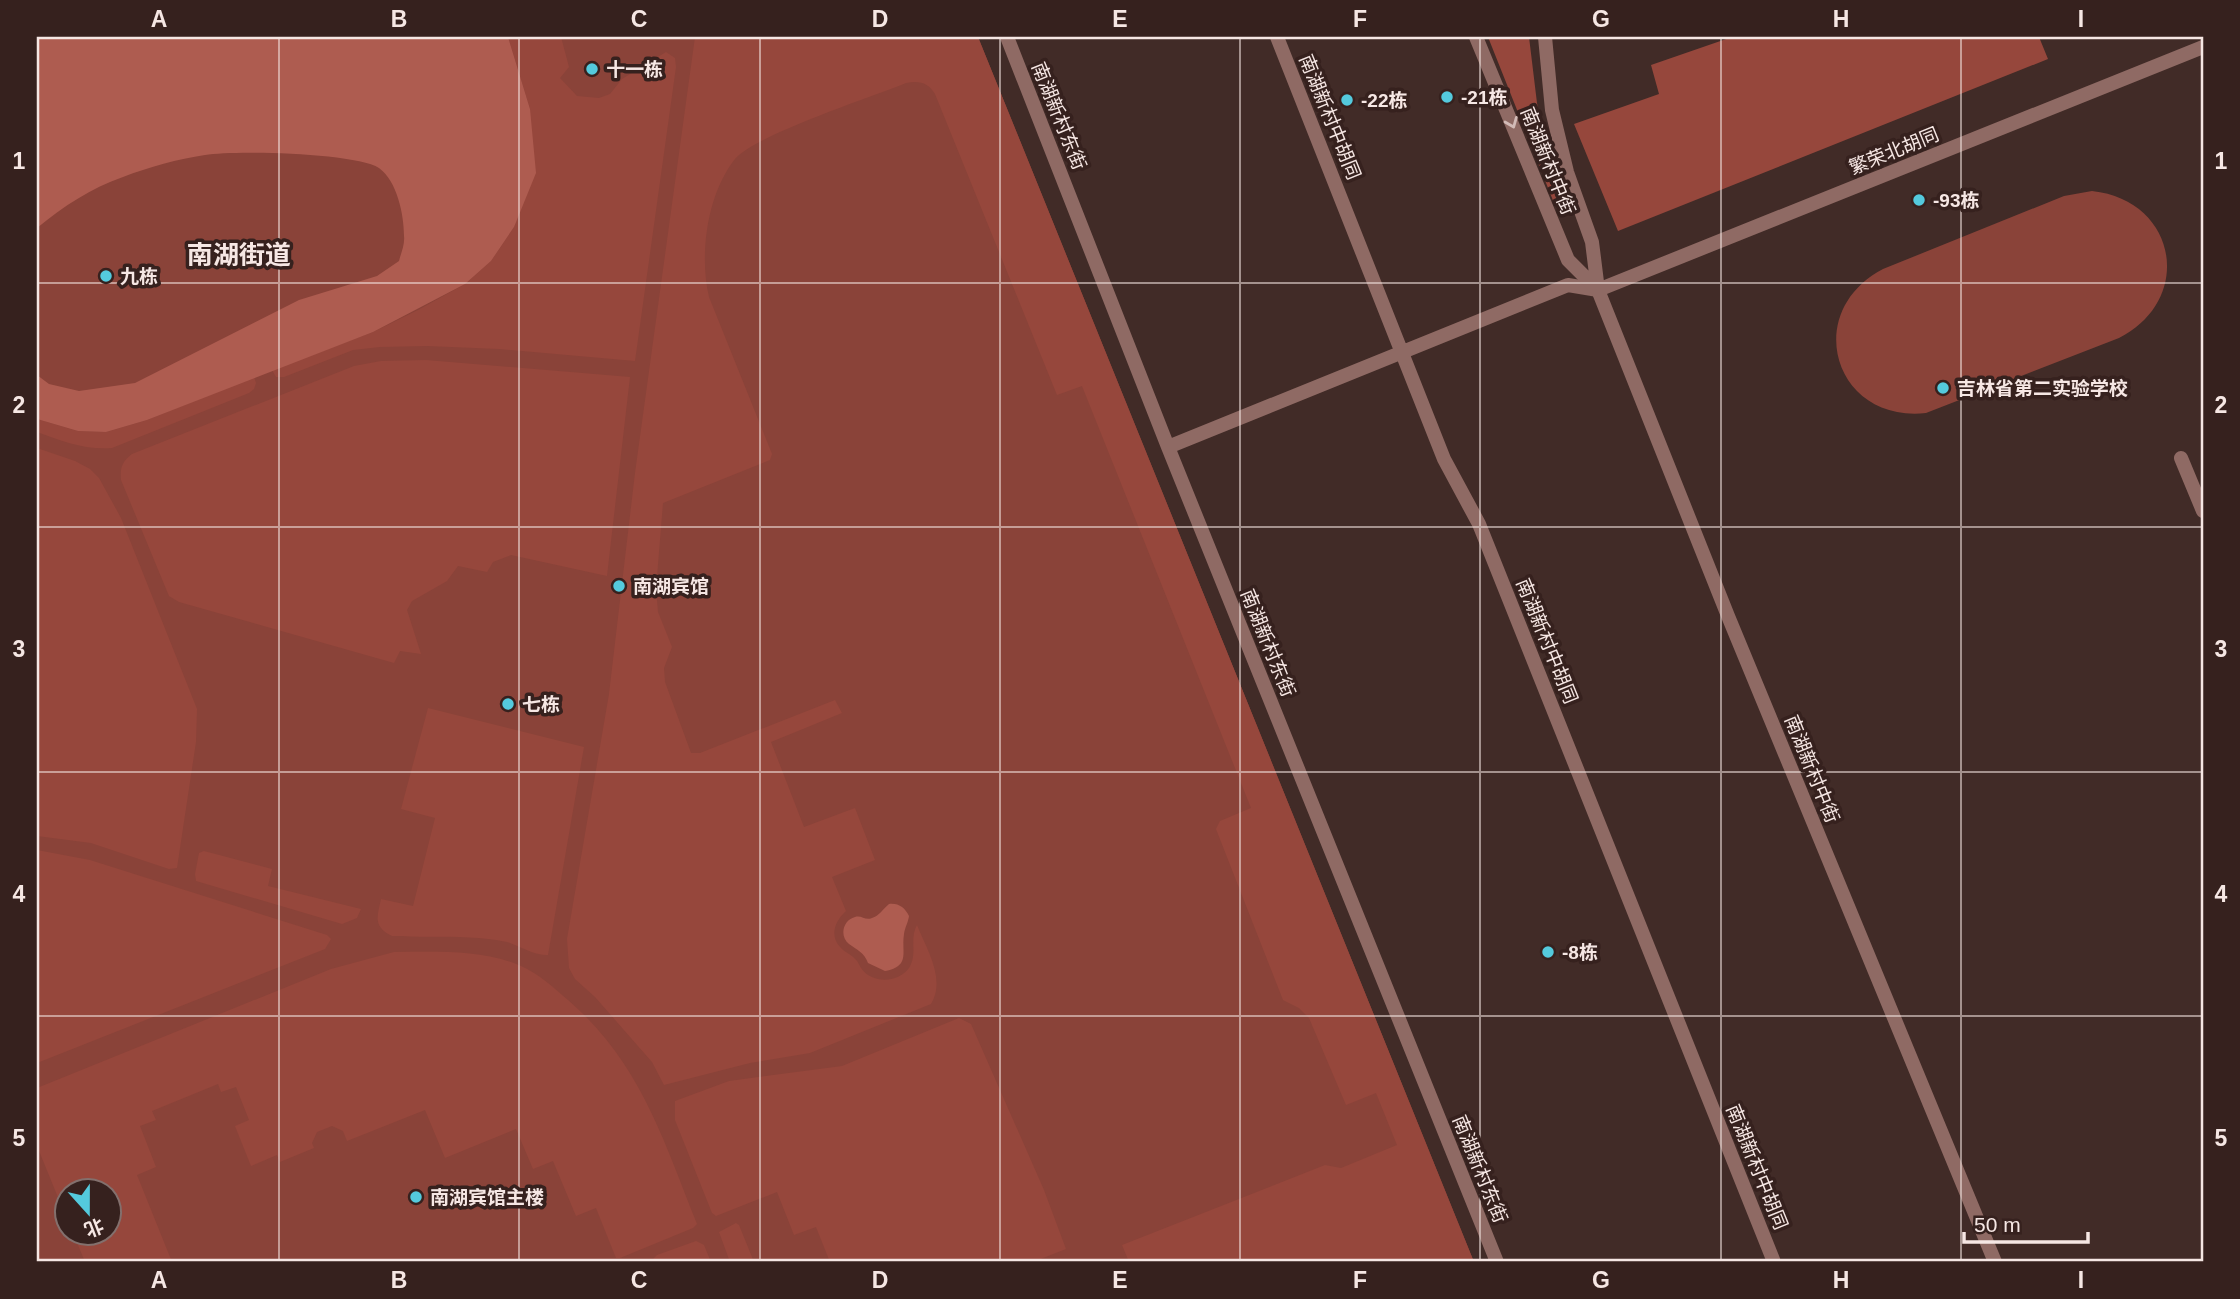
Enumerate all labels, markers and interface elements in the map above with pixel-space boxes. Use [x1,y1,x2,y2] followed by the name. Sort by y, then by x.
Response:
[151,6,167,32] text: A
[391,6,407,32] text: B
[631,6,647,32] text: C
[872,6,888,32] text: D
[1112,6,1128,32] text: E
[1353,6,1367,32] text: F
[1592,6,1610,32] text: G
[1833,6,1849,32] text: H
[2078,6,2084,32] text: I
[1295,51,1365,183] street label: 南湖新村中胡同
[606,59,663,80] place label: 十一栋
[1028,59,1090,173] street label: 南湖新村东街
[584,61,600,77] marker: 十一栋
[1461,87,1507,108] place label: -21栋
[1439,89,1455,105] marker: -21栋
[1361,90,1407,111] place label: -22栋
[1339,92,1355,108] marker: -22栋
[1517,104,1579,218] street label: 南湖新村中街
[1503,116,1517,128] one-way arrow
[1846,123,1942,179] street label: 繁荣北胡同
[13,148,26,174] text: 1
[2215,148,2228,174] text: 1
[1933,190,1979,211] place label: -93栋
[1911,192,1927,208] marker: -93栋
[187,240,291,270] district label: 南湖街道
[120,266,158,287] place label: 九栋
[98,268,114,284] marker: 九栋
[1957,378,2128,399] place label: 吉林省第二实验学校
[1935,380,1951,396] marker: 吉林省第二实验学校
[13,392,25,418] text: 2
[2215,392,2227,418] text: 2
[1512,575,1582,707] street label: 南湖新村中胡同
[633,576,709,597] place label: 南湖宾馆
[611,578,627,594] marker: 南湖宾馆
[1237,586,1299,700] street label: 南湖新村东街
[13,636,25,662] text: 3
[2215,636,2227,662] text: 3
[522,694,560,715] place label: 七栋
[500,696,516,712] marker: 七栋
[1781,712,1843,826] street label: 南湖新村中街
[13,881,26,907] text: 4
[2215,881,2228,907] text: 4
[1562,942,1598,963] place label: -8栋
[1540,944,1556,960] marker: -8栋
[1722,1101,1792,1233] street label: 南湖新村中胡同
[1449,1112,1511,1226] street label: 南湖新村东街
[13,1125,26,1151] text: 5
[2215,1125,2228,1151] text: 5
[52,1176,122,1246] north arrow
[430,1187,544,1208] place label: 南湖宾馆主楼
[408,1189,424,1205] marker: 南湖宾馆主楼
[1964,1201,2088,1245] scale bar
[1974,1213,2021,1236] text: 50 m
[81,1214,107,1241] text: 北
[151,1267,167,1293] text: A
[391,1267,407,1293] text: B
[631,1267,647,1293] text: C
[872,1267,888,1293] text: D
[1112,1267,1128,1293] text: E
[1353,1267,1367,1293] text: F
[1592,1267,1610,1293] text: G
[1833,1267,1849,1293] text: H
[2078,1267,2084,1293] text: I

